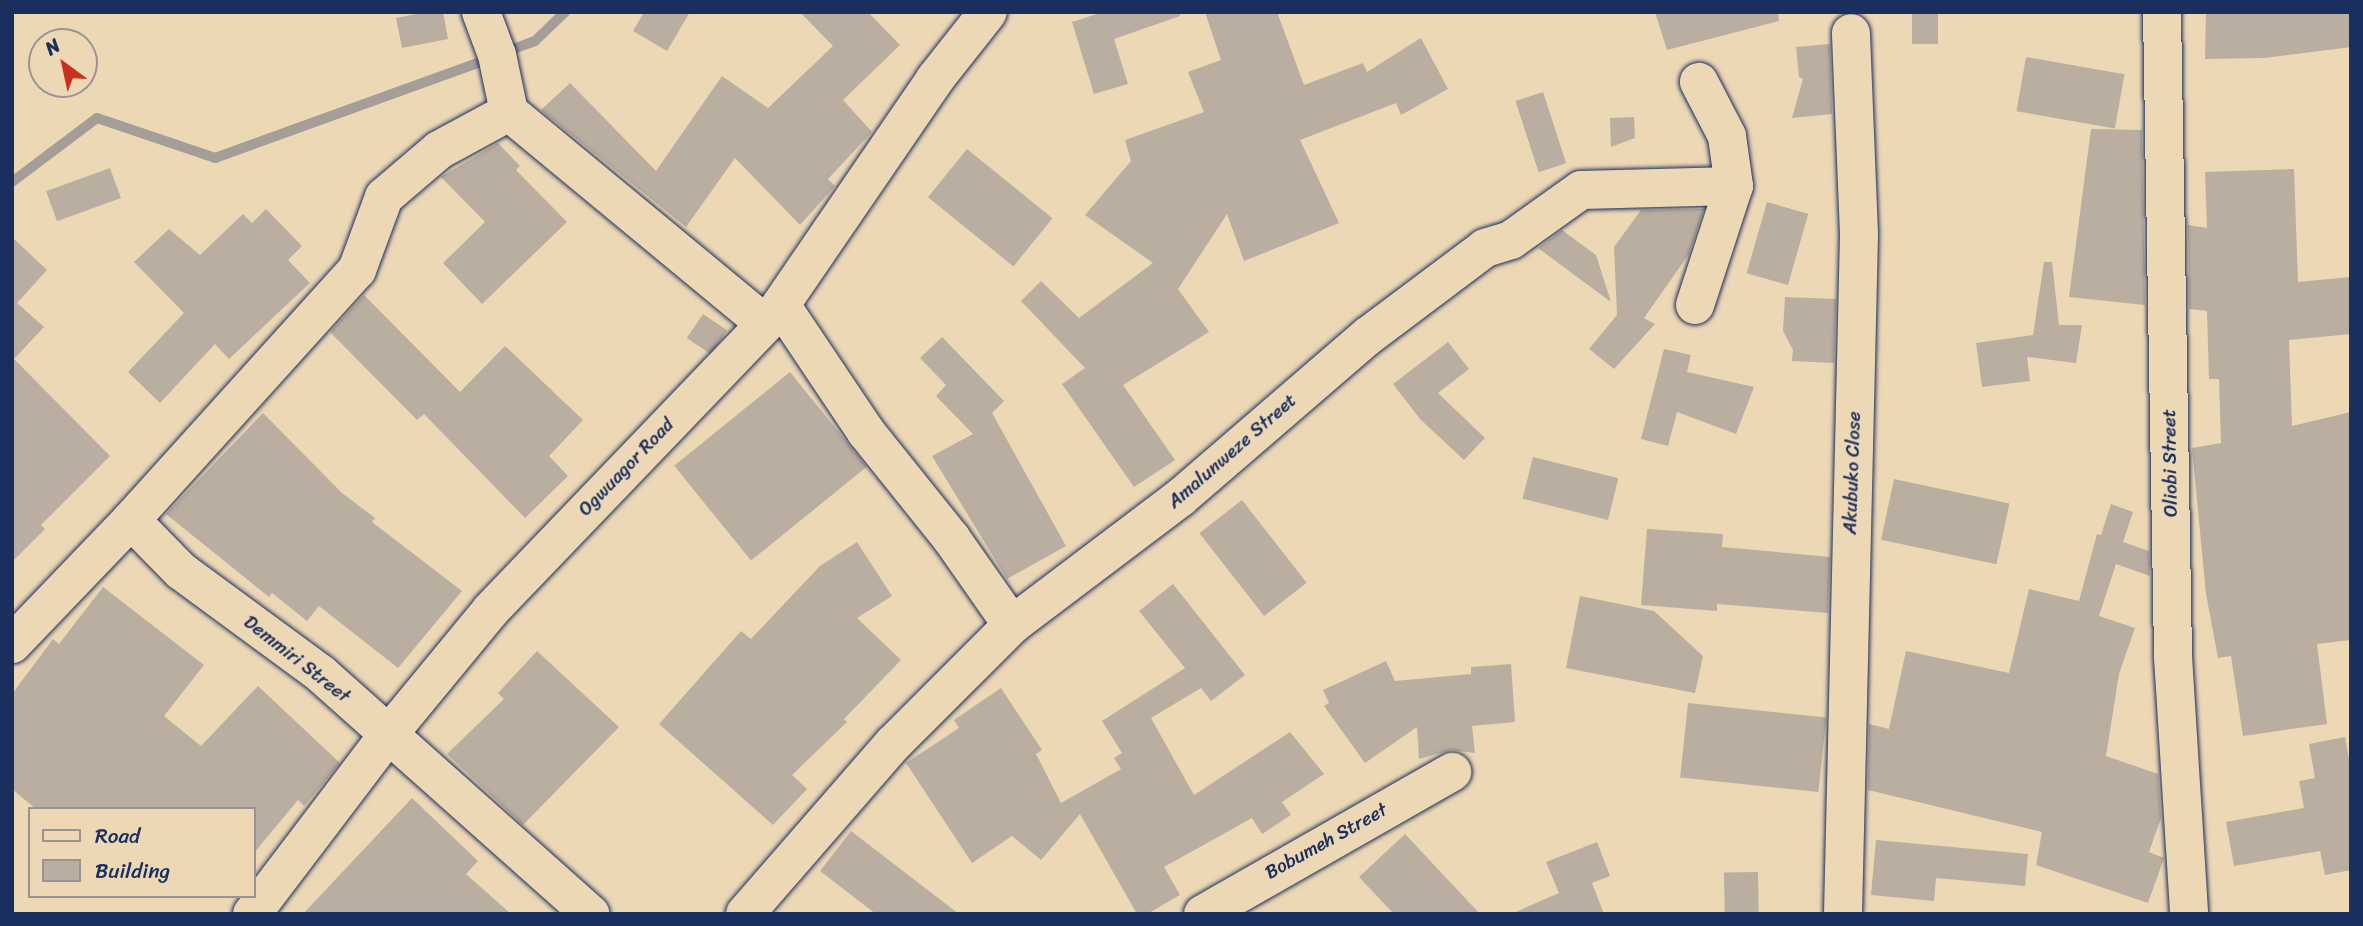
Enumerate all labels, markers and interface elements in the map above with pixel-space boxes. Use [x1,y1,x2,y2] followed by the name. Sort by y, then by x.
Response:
[28,28,98,98] north arrow
[38,29,67,64] text: N
[1163,389,1301,513] street label: Amalunweze Street
[2158,409,2182,517] street label: Oliobi Street
[1838,411,1866,535] street label: Akubuko Close
[574,413,678,521] street label: Ogwuagor Road
[239,610,355,708] street label: Demmiri Street
[1261,798,1391,884] street label: Bobumeh Street
[28,807,256,898] legend
[95,817,140,855] text: Road
[95,852,170,890] text: Building

